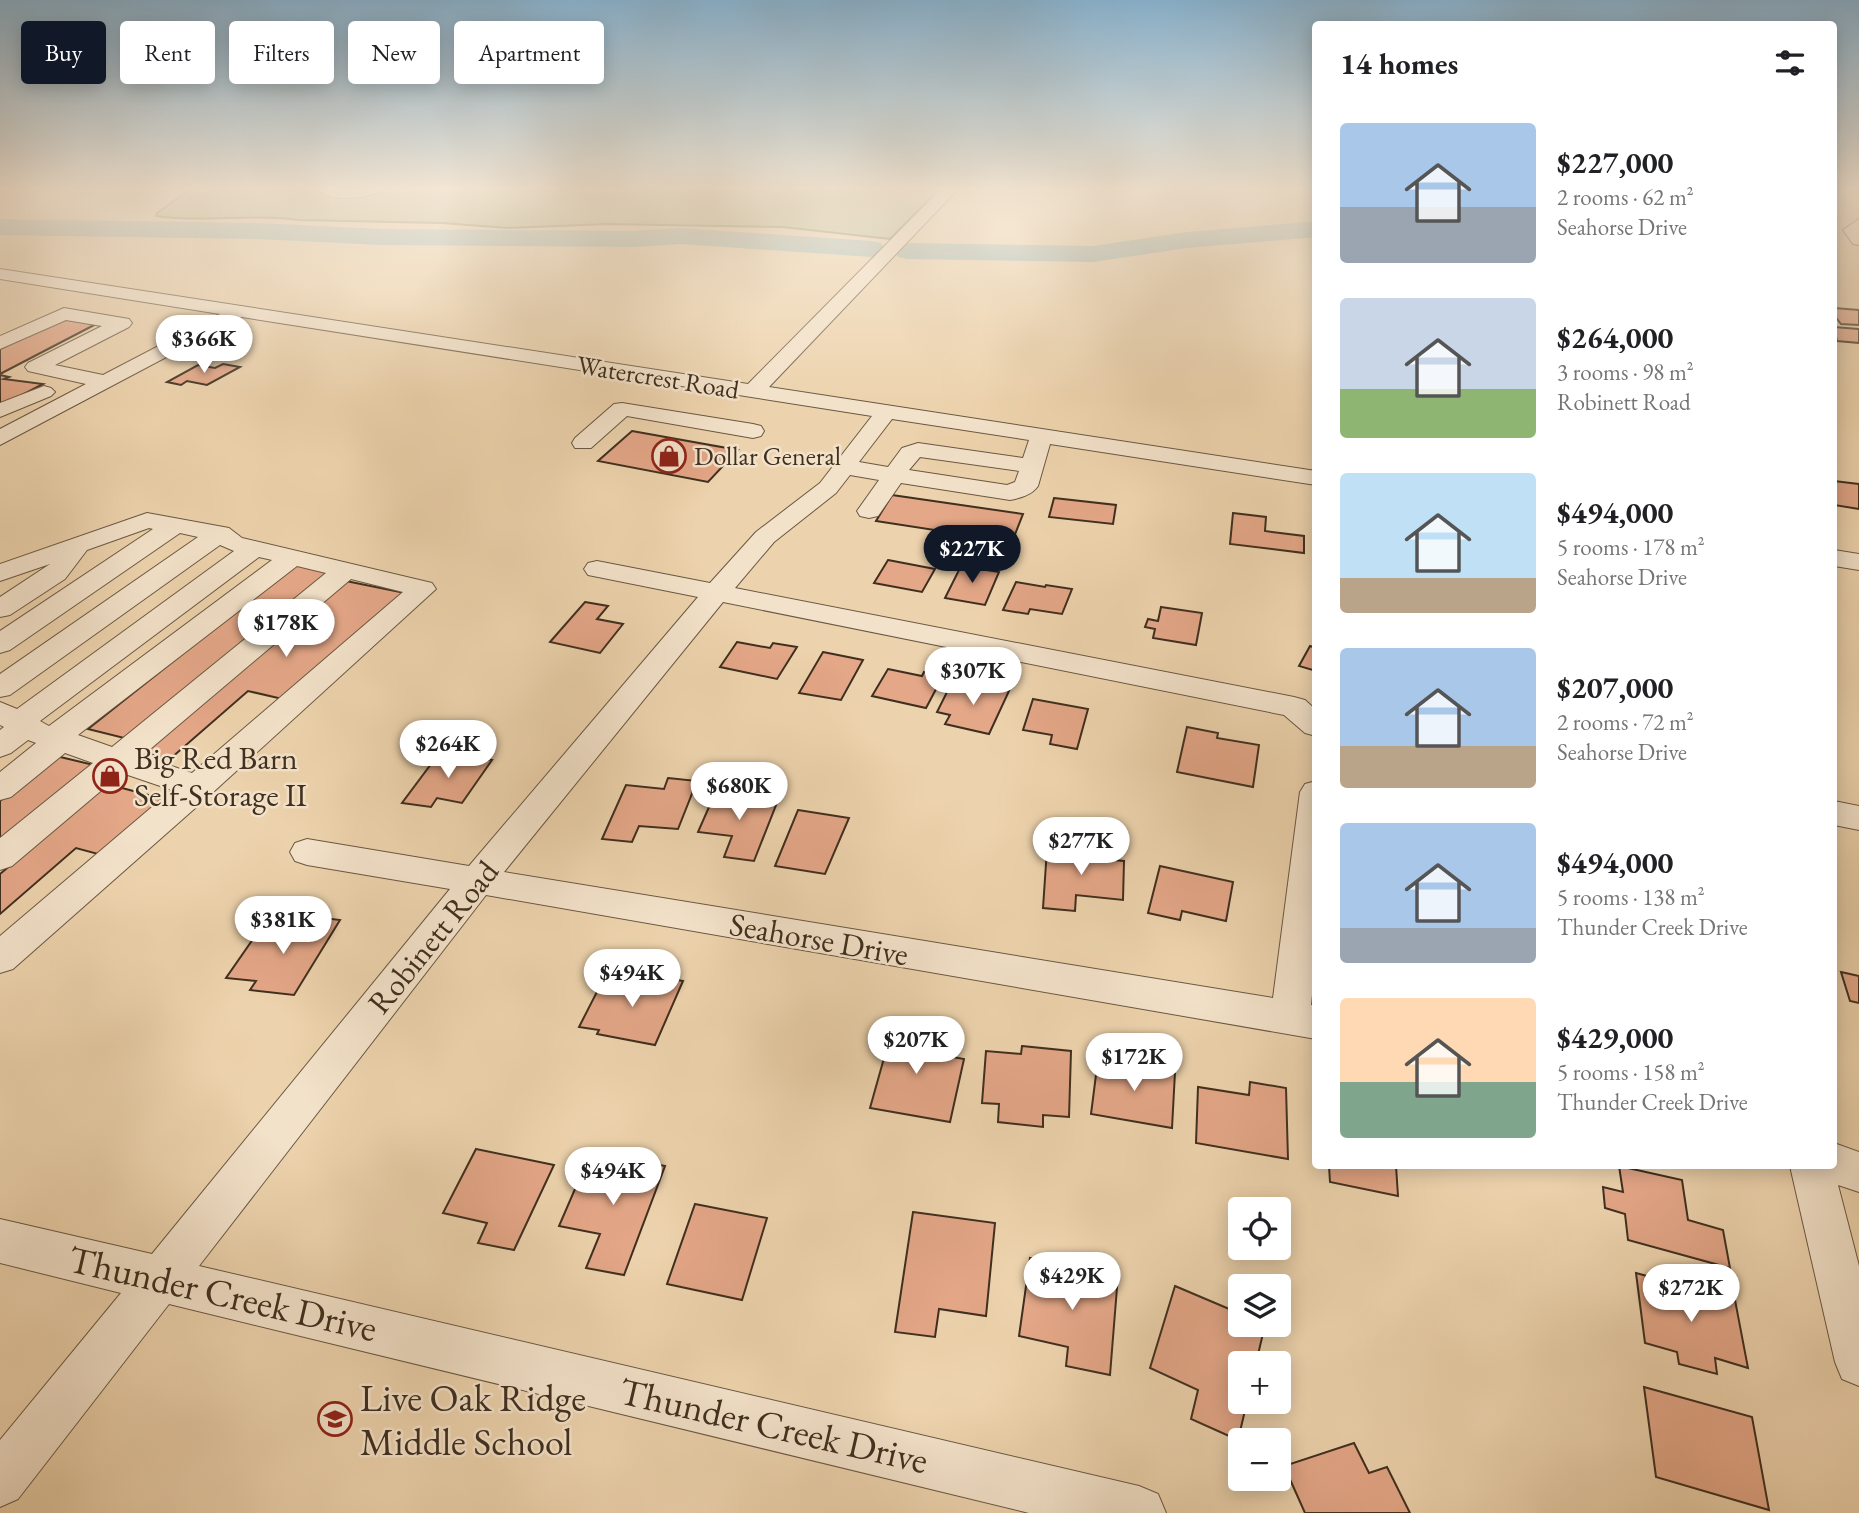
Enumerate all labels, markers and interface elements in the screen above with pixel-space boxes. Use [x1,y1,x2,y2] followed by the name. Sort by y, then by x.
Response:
[21,21,106,84] chip: Buy
[120,21,215,84] chip: Rent
[229,21,334,84] chip: Filters
[348,21,440,84] chip: New
[454,21,604,84] chip: Apartment
[1340,44,1458,83] text: 14 homes
[1771,44,1809,82] icon: filters
[1557,143,1673,182] text: $227,000
[1396,151,1480,235] icon: home
[1557,182,1694,212] text: 2 rooms · 62 m²
[1557,212,1687,242] text: Seahorse Drive
[155,316,253,375] pin: $366K
[1557,318,1673,357] text: $264,000
[172,323,236,353] text: $366K
[1396,326,1480,410] icon: home
[574,347,742,407] street label: Watercrest Road
[1557,357,1694,387] text: 3 rooms · 98 m²
[1557,387,1691,417] text: Robinett Road
[650,437,688,475] shop icon: Dollar General
[694,439,841,473] place label: Dollar General
[1557,493,1673,532] text: $494,000
[1396,501,1480,585] icon: home
[923,526,1021,585] pin: $227K
[1557,532,1705,562] text: 5 rooms · 178 m²
[940,533,1004,563] text: $227K
[1557,562,1687,592] text: Seahorse Drive
[237,600,335,659] pin: $178K
[254,607,318,637] text: $178K
[924,648,1022,707] pin: $307K
[941,655,1005,685] text: $307K
[1557,668,1673,707] text: $207,000
[1396,676,1480,760] icon: home
[1557,707,1694,737] text: 2 rooms · 72 m²
[399,720,497,780] pin: $264K
[416,728,480,758] text: $264K
[134,737,307,816] place label: Big Red Barn Self-Storage II
[1557,737,1687,767] text: Seahorse Drive
[91,757,129,795] shop icon: Big Red Barn Self-Storage II
[690,762,788,822] pin: $680K
[707,770,771,800] text: $680K
[1032,818,1130,877] pin: $277K
[1049,825,1113,855] text: $277K
[1557,843,1673,882] text: $494,000
[358,851,508,1022] street label: Robinett Road
[1396,851,1480,935] icon: home
[1557,882,1705,912] text: 5 rooms · 138 m²
[234,897,332,956] pin: $381K
[726,903,912,975] street label: Seahorse Drive
[251,904,315,934] text: $381K
[1557,912,1748,942] text: Thunder Creek Drive
[583,950,681,1009] pin: $494K
[600,957,664,987] text: $494K
[867,1016,965,1076] pin: $207K
[1557,1018,1673,1057] text: $429,000
[884,1024,948,1054] text: $207K
[1396,1026,1480,1110] icon: home
[1085,1034,1183,1093] pin: $172K
[1102,1041,1166,1071] text: $172K
[1557,1057,1705,1087] text: 5 rooms · 158 m²
[1557,1087,1748,1117] text: Thunder Creek Drive
[564,1148,662,1207] pin: $494K
[581,1155,645,1185] text: $494K
[1228,1197,1291,1491] map controls
[1228,1197,1291,1260] button: locate
[64,1234,382,1352] street label: Thunder Creek Drive
[1023,1252,1121,1312] pin: $429K
[1040,1260,1104,1290] text: $429K
[1642,1264,1740,1324] pin: $272K
[1659,1272,1723,1302] text: $272K
[1228,1274,1291,1337] button: layers
[1228,1351,1291,1414] button: +
[615,1366,933,1484] street label: Thunder Creek Drive
[360,1373,586,1466] place label: Live Oak Ridge Middle School
[316,1400,354,1438] school or university icon: Live Oak Ridge Middle School
[1228,1428,1291,1491] button: −

